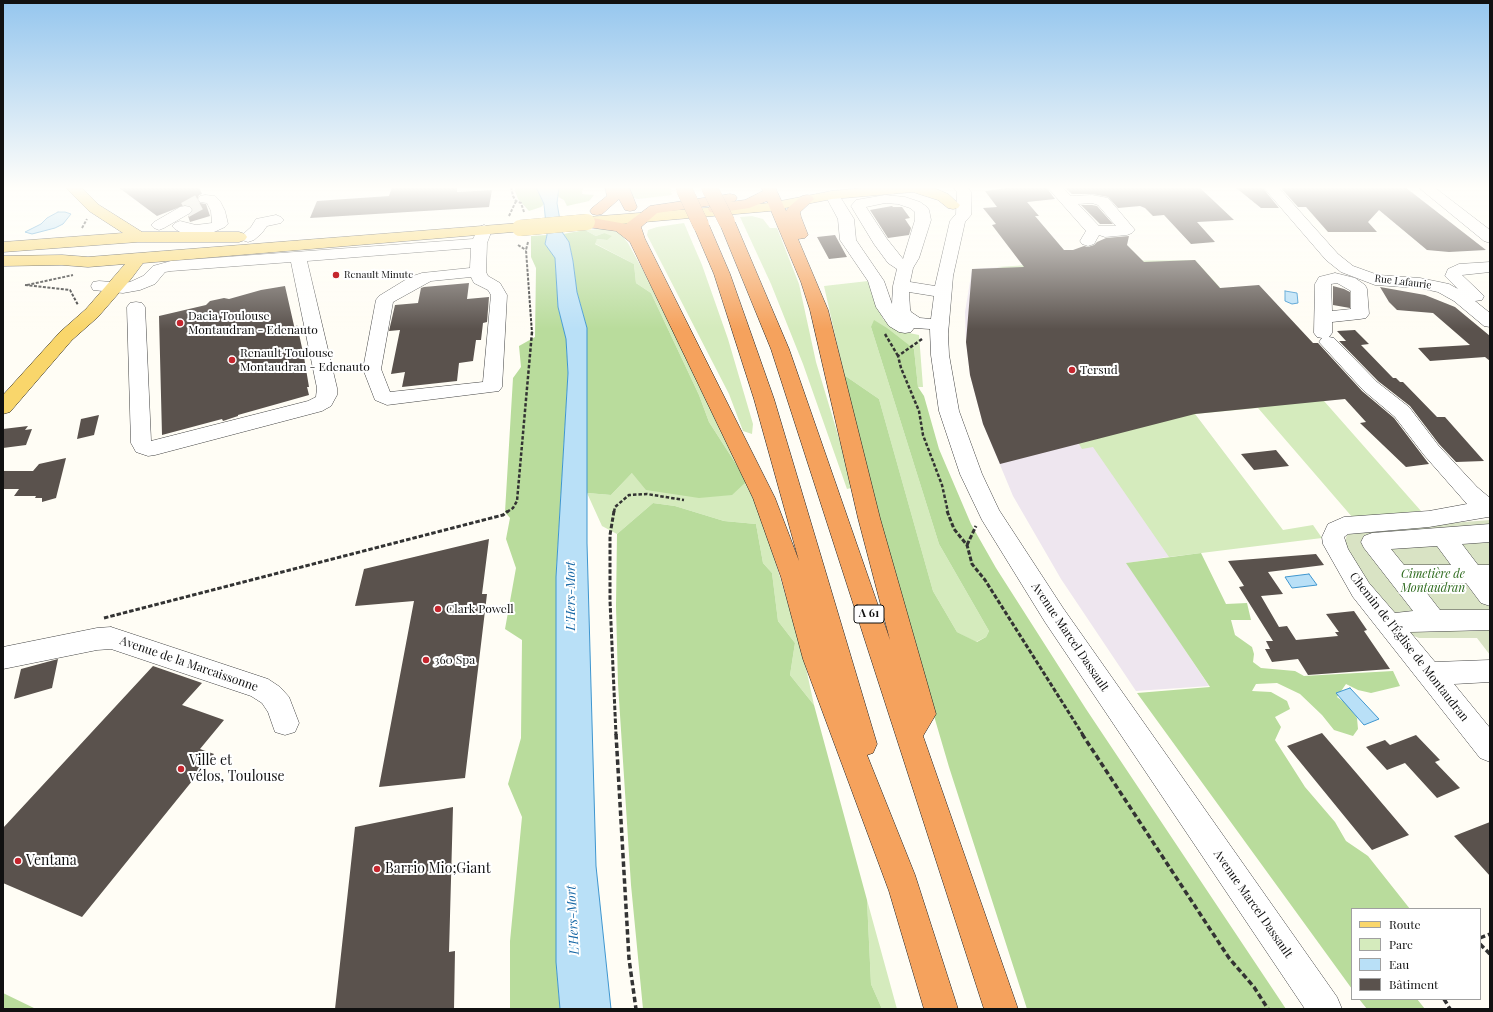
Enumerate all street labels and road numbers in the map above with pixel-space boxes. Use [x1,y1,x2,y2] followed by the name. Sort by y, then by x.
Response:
[1374,273,1432,291] street label: Rue Lafaurie
[1346,570,1472,724] street label: Chemin de l'Église de Montaudran
[1028,580,1112,694] street label: Avenue Marcel Dassault
[854,605,884,623] road number: A 61
[118,634,260,694] street label: Avenue de la Marcaissonne
[1210,847,1296,961] street label: Avenue Marcel Dassault

